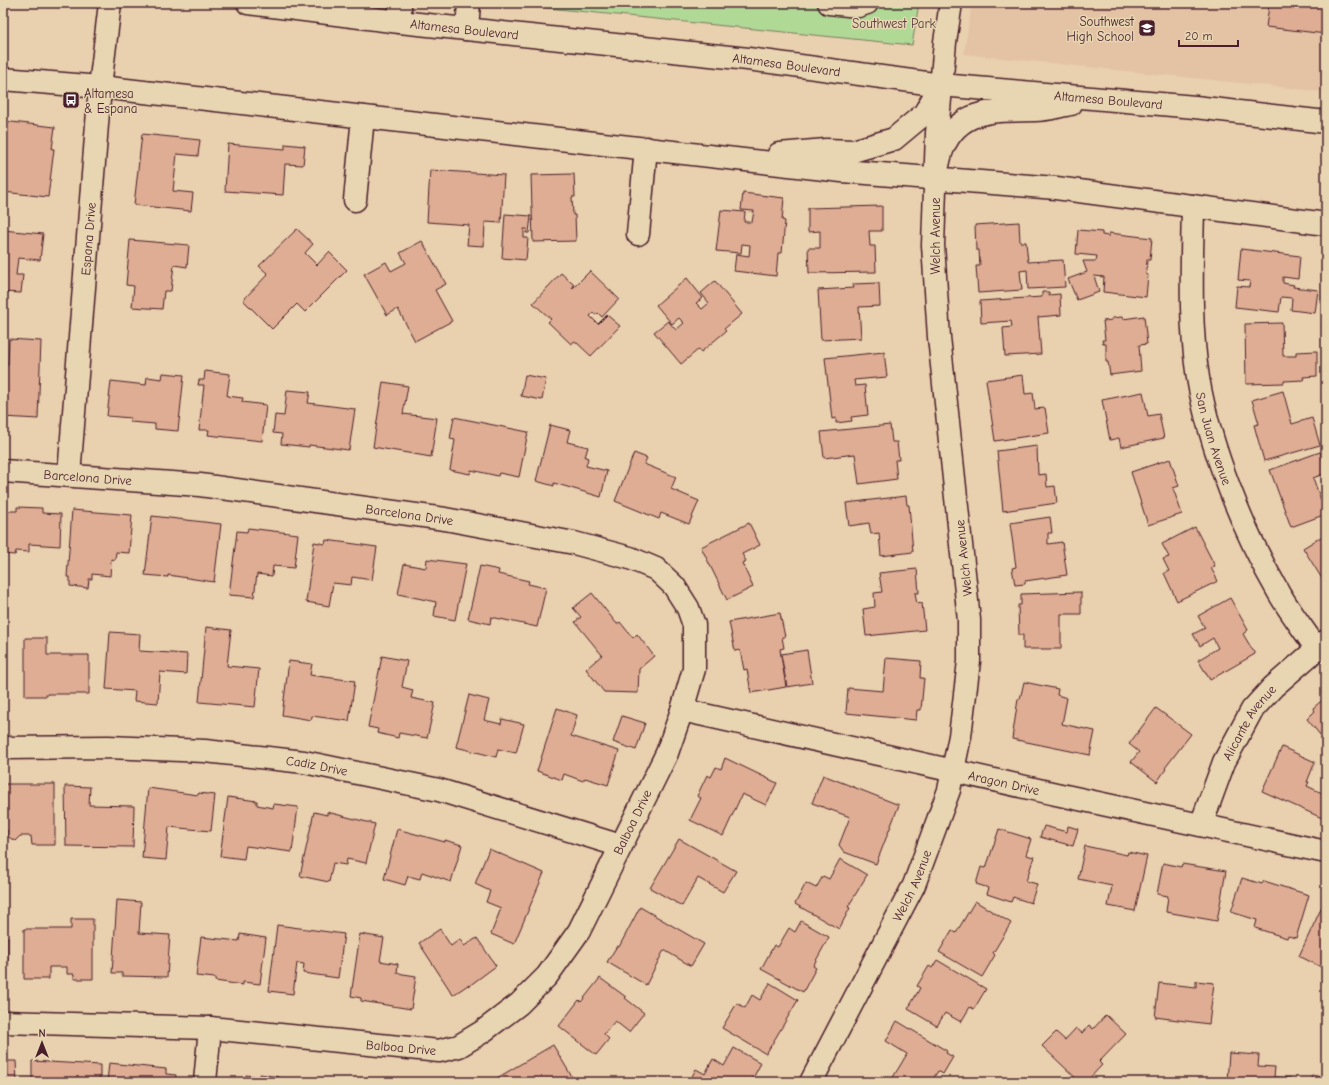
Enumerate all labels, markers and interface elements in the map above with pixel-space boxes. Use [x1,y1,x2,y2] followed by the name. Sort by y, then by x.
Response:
[1066,14,1135,44] place label: Southwest High School
[410,16,519,43] street label: Altamesa Boulevard
[852,16,937,31] park label: Southwest Park
[1137,18,1157,38] school or university icon: Southwest High School
[1179,22,1238,48] scale bar
[1185,29,1213,43] text: 20 m
[732,50,841,79] street label: Altamesa Boulevard
[84,86,137,116] place label: Altamesa & Espana
[1054,88,1163,112] street label: Altamesa Boulevard
[61,90,81,110] bus stop icon: Altamesa & Espana
[928,197,943,274] street label: Welch Avenue
[78,201,99,276] street label: Espana Drive
[1193,391,1235,488] street label: San Juan Avenue
[43,467,133,488] street label: Barcelona Drive
[365,501,455,528] street label: Barcelona Drive
[952,518,975,597] street label: Welch Avenue
[1219,682,1280,763] street label: Alicante Avenue
[285,753,350,779] street label: Cadiz Drive
[967,768,1041,798] street label: Aragon Drive
[610,787,655,857] street label: Balboa Drive
[889,847,935,924] street label: Welch Avenue
[22,1023,62,1063] north arrow
[38,1027,46,1040] text: N
[365,1037,437,1058] street label: Balboa Drive

